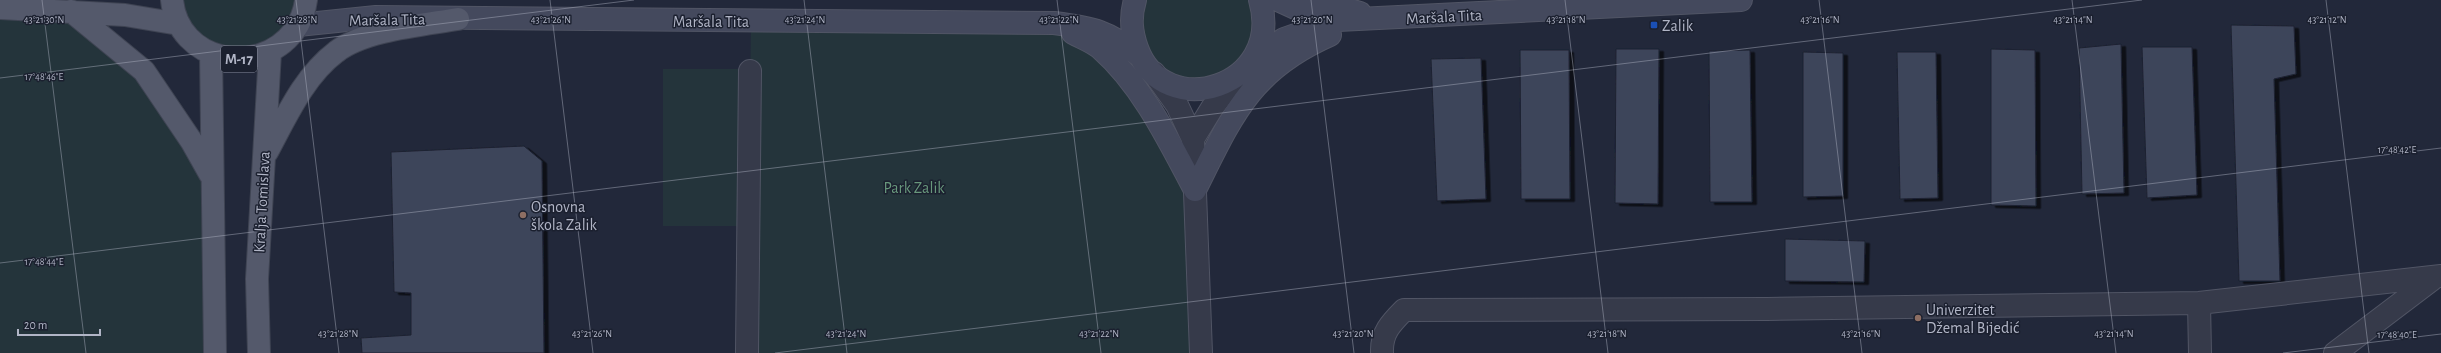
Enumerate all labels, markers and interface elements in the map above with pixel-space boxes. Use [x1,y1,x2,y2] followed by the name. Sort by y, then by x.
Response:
[1405,7,1483,27] street label: Maršala Tita
[349,11,425,29] street label: Maršala Tita
[673,14,749,30] street label: Maršala Tita
[24,15,64,25] text: 43°21'30"N
[277,15,317,25] text: 43°21'28"N
[531,15,571,25] text: 43°21'26"N
[785,15,825,25] text: 43°21'24"N
[1039,15,1079,25] text: 43°21'22"N
[1292,15,1332,25] text: 43°21'20"N
[1546,15,1586,25] text: 43°21'18"N
[1800,15,1840,25] text: 43°21'16"N
[2053,15,2093,25] text: 43°21'14"N
[2307,15,2347,25] text: 43°21'12"N
[1662,18,1694,34] place label: Zalik
[1649,20,1659,30] marker: Zalik
[221,46,257,72] road number: M-17
[25,72,64,82] text: 17°48'46"E
[2378,145,2417,155] text: 17°48'42"E
[251,151,274,253] street label: Kralja Tomislava
[883,180,945,196] park label: Park Zalik
[531,199,597,233] place label: Osnovna škola Zalik
[518,210,528,220] marker: Osnovna škola Zalik
[25,257,64,267] text: 17°48'44"E
[1926,302,2019,337] place label: Univerzitet Džemal Bijedić
[18,311,100,337] scale bar
[1913,313,1923,323] marker: Univerzitet Džemal Bijedić
[24,319,47,331] text: 20 m
[318,329,358,339] text: 43°21'28"N
[572,329,612,339] text: 43°21'26"N
[826,329,866,339] text: 43°21'24"N
[1079,329,1119,339] text: 43°21'22"N
[1333,329,1373,339] text: 43°21'20"N
[1587,329,1627,339] text: 43°21'18"N
[1841,329,1881,339] text: 43°21'16"N
[2094,329,2134,339] text: 43°21'14"N
[2377,330,2417,340] text: 17°48'40"E

